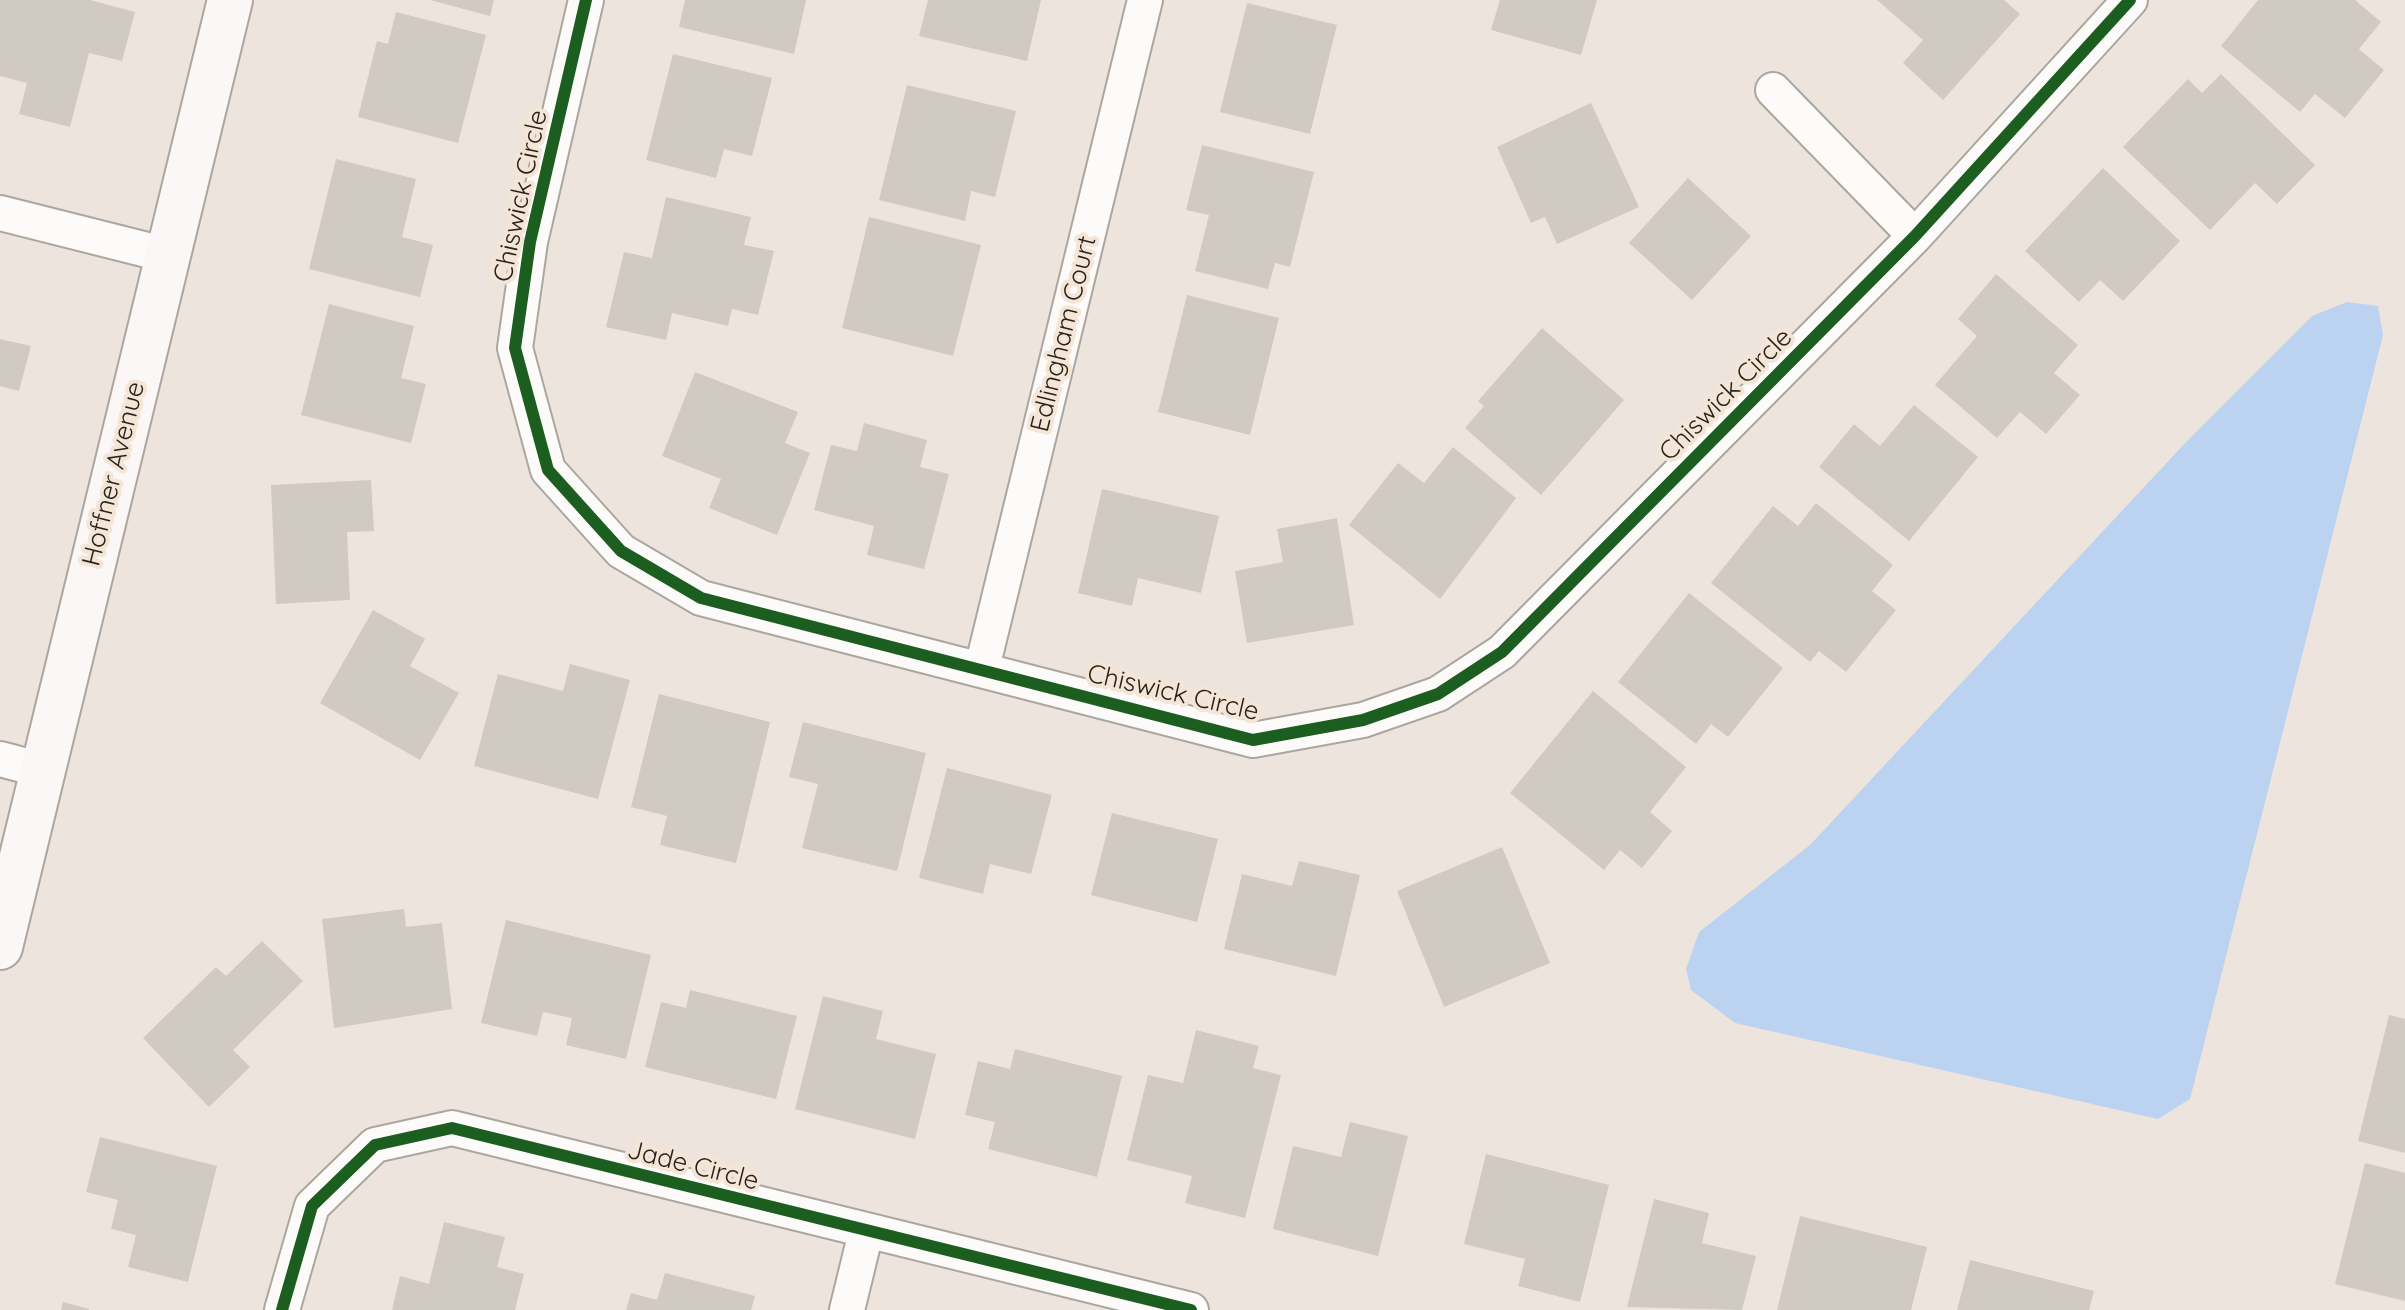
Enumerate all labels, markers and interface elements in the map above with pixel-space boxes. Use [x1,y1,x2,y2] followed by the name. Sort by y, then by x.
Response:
[488,107,554,285] street label: Chiswick Circle
[1025,233,1103,435] street label: Edlingham Court
[1653,322,1799,468] street label: Chiswick Circle
[76,379,152,569] street label: Hoffner Avenue
[1084,658,1262,728] street label: Chiswick Circle
[624,1135,762,1197] street label: Jade Circle

